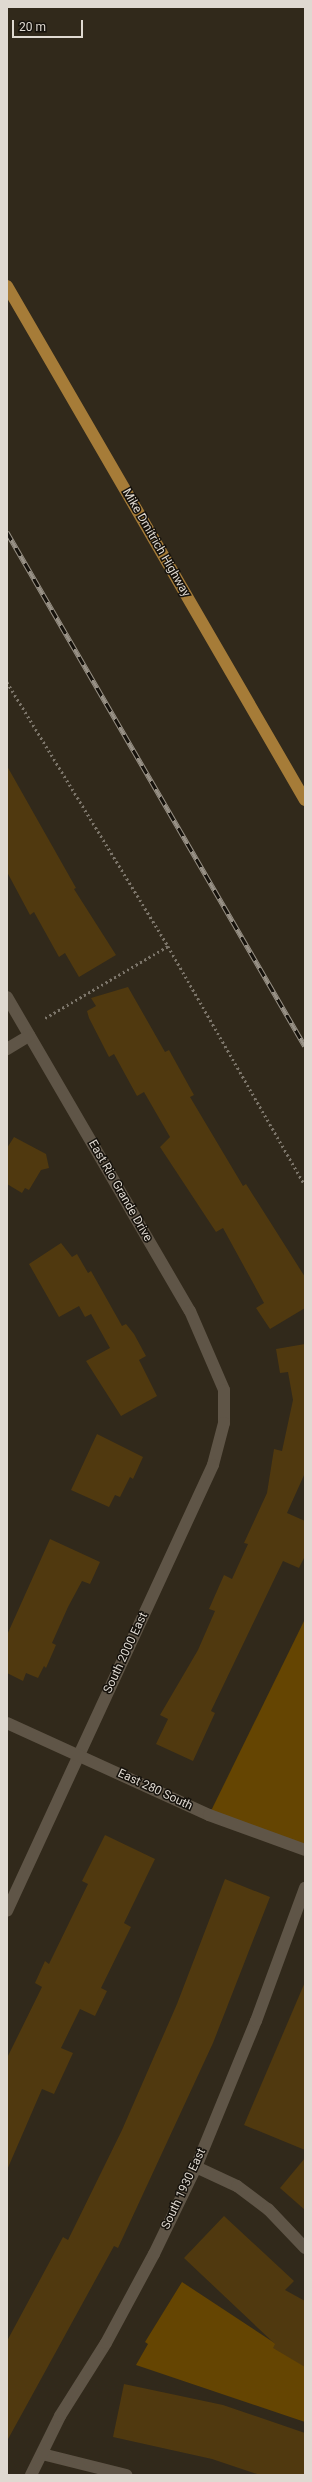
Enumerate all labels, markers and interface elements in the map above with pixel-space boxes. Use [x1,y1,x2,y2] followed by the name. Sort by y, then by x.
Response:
[14,12,85,38] scale bar
[19,20,46,34] text: 20 m
[119,486,193,600] street label: Mike Dmitrich Highway
[85,1138,155,1244] street label: East Rio Grande Drive
[101,1610,151,1696] street label: South 2000 East
[115,1766,195,1814] street label: East 280 South
[159,2146,209,2232] street label: South 1930 East

